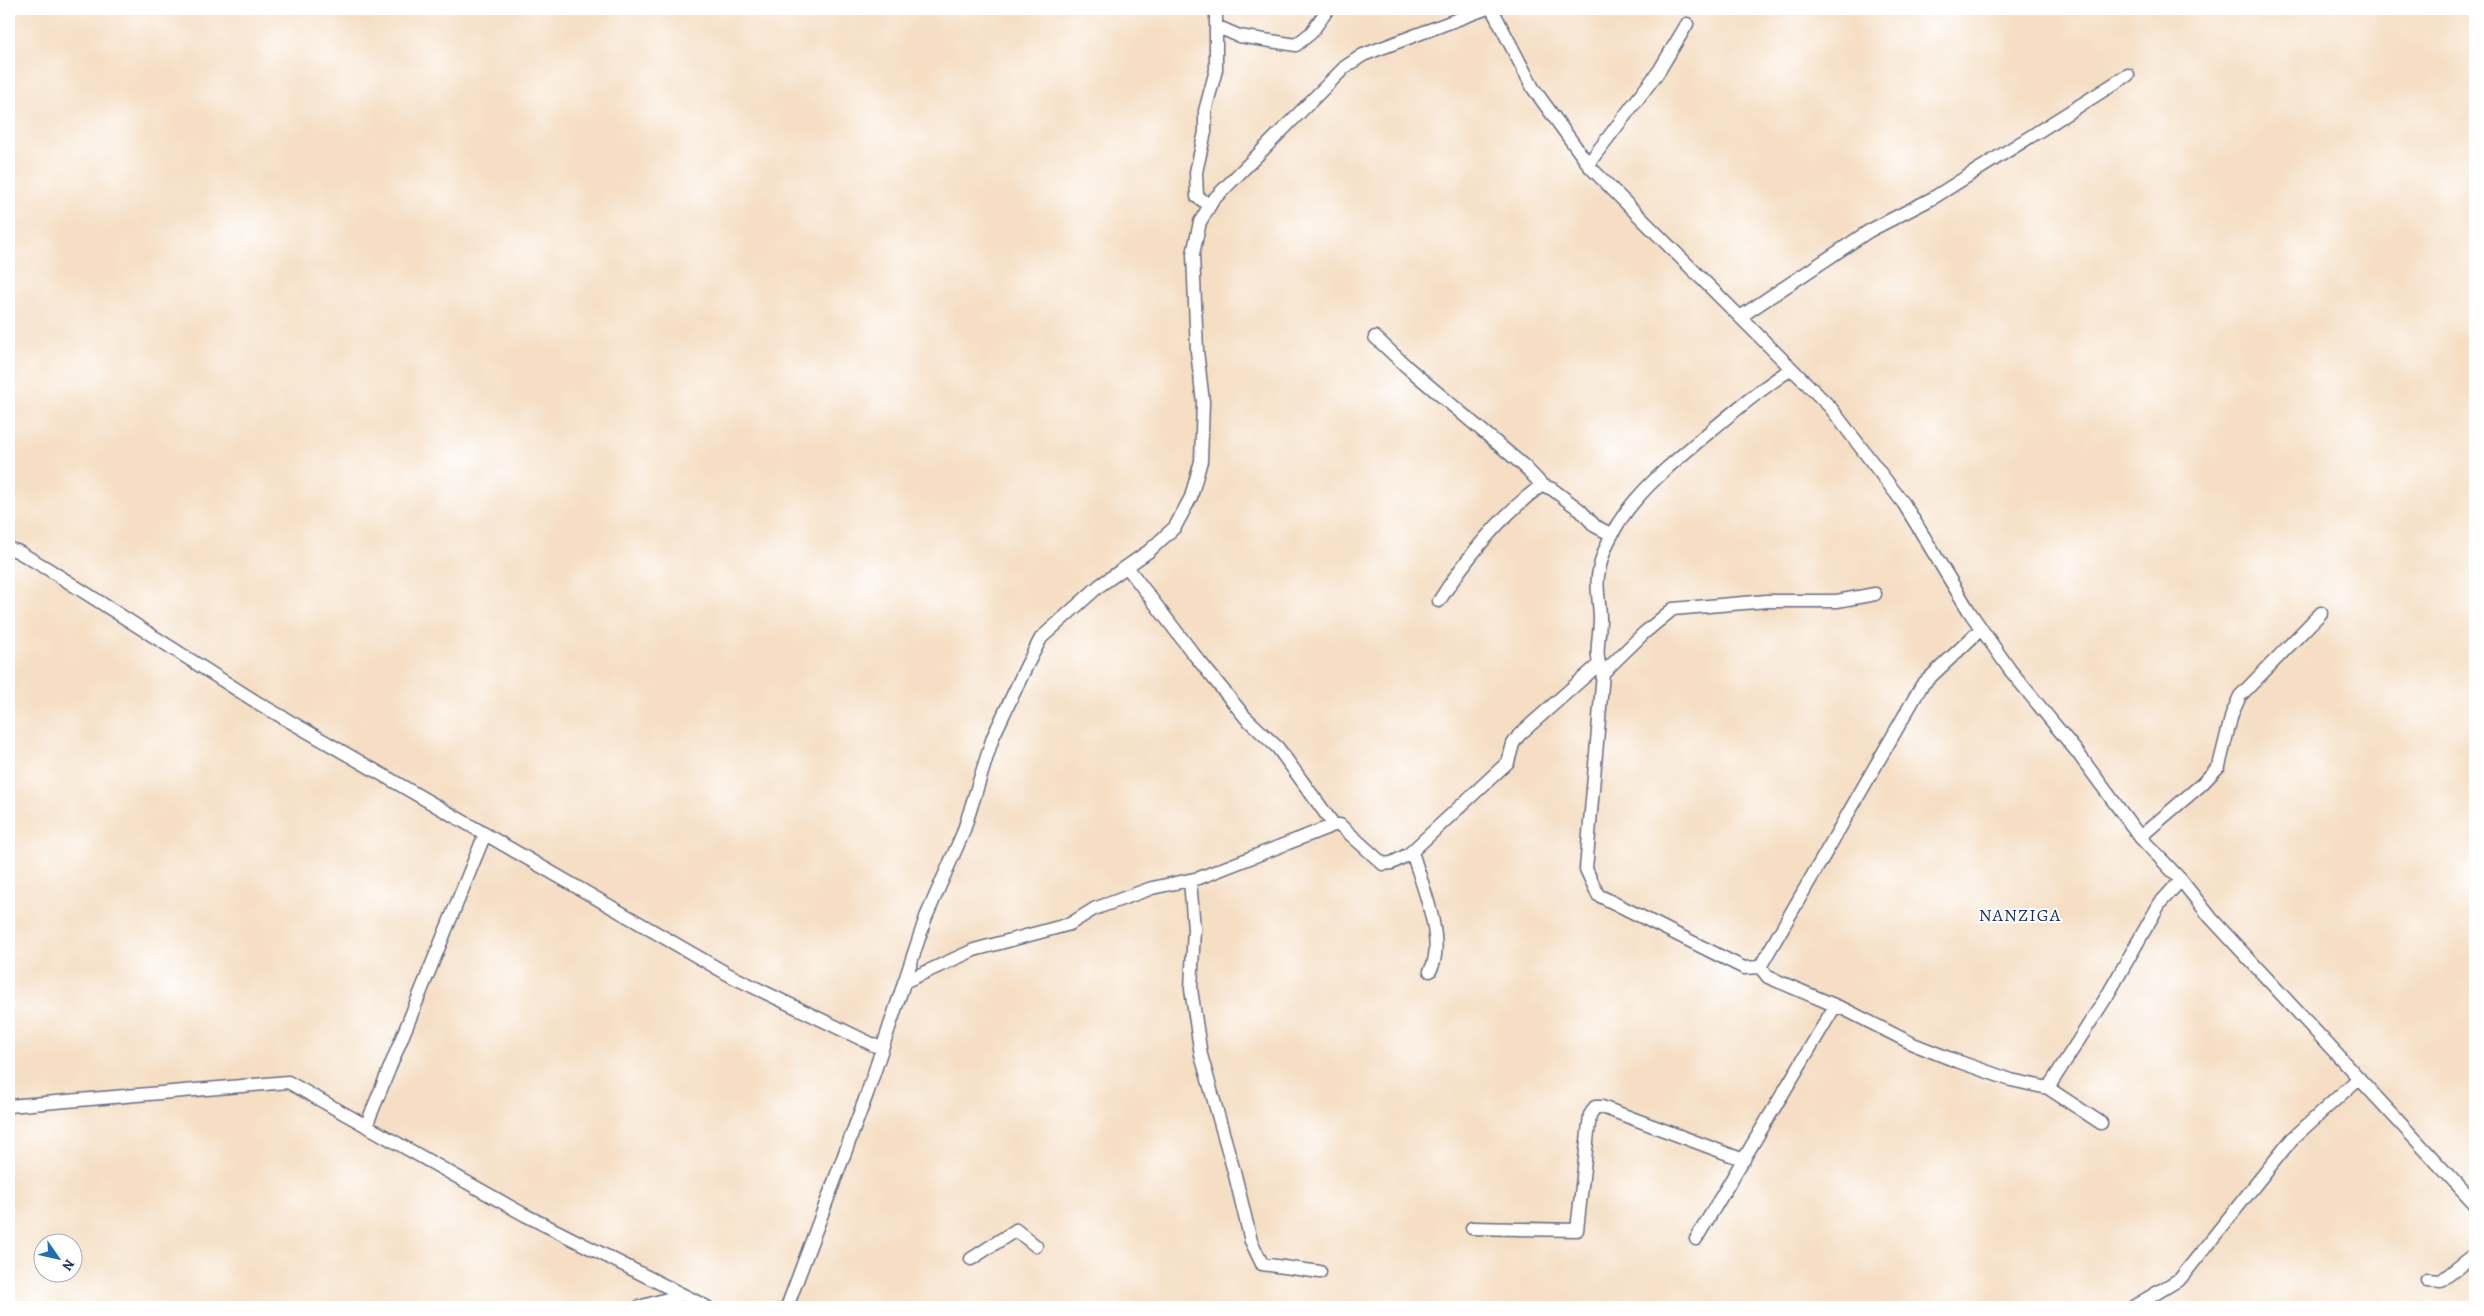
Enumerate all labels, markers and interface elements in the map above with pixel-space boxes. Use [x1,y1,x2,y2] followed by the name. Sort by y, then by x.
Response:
[1979,903,2061,927] district label: NANZIGA
[32,1234,82,1284] north arrow
[58,1255,79,1275] text: N

